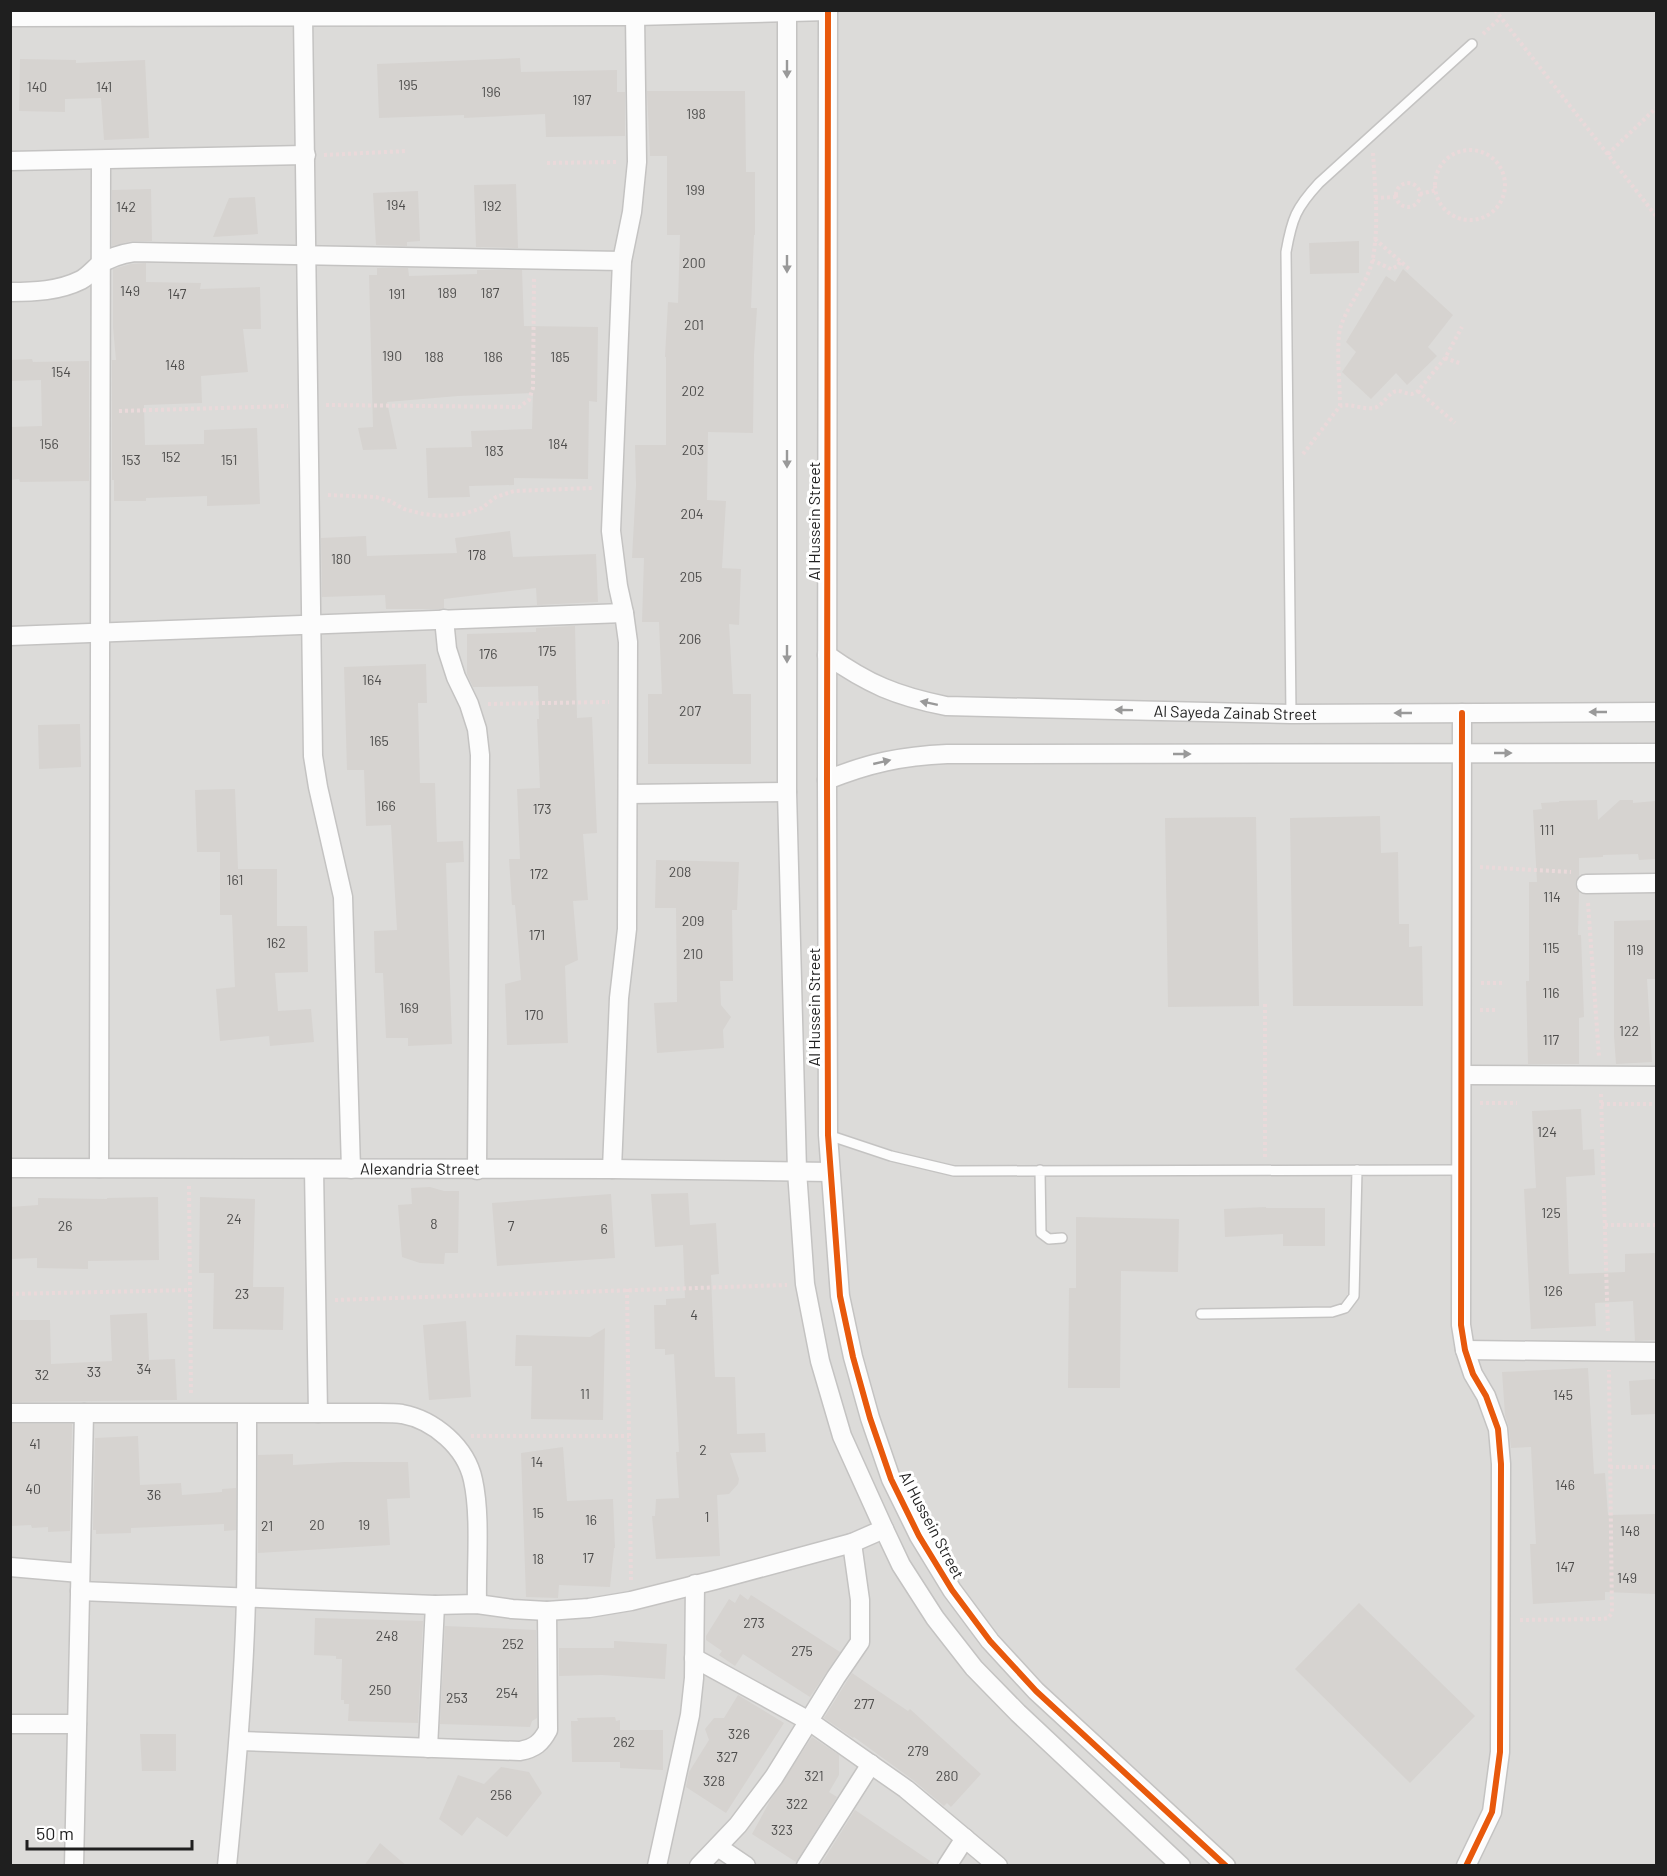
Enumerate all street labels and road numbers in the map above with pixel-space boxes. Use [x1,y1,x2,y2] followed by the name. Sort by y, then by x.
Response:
[804,462,823,580] street label: Al Hussein Street
[1153,701,1317,723] street label: Al Sayeda Zainab Street
[804,948,823,1066] street label: Al Hussein Street
[360,1159,480,1178] street label: Alexandria Street
[896,1468,969,1582] street label: Al Hussein Street

